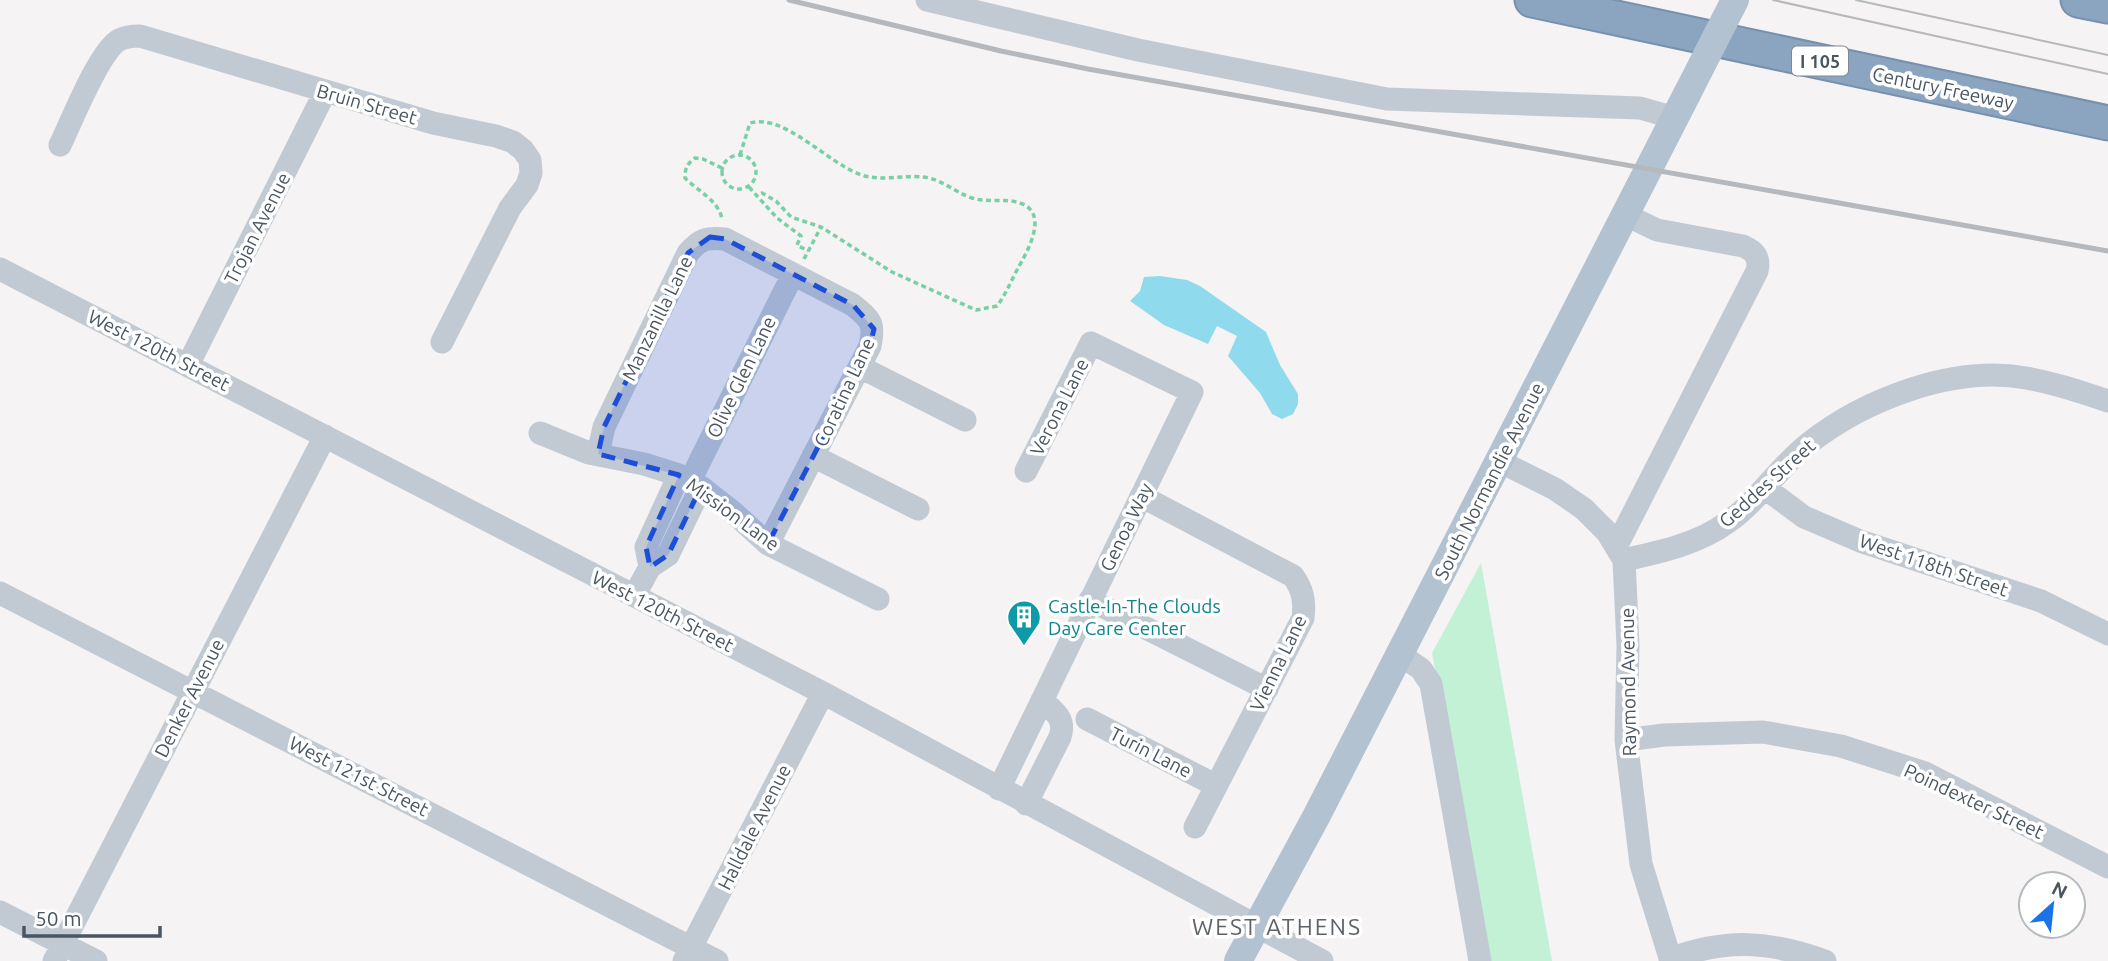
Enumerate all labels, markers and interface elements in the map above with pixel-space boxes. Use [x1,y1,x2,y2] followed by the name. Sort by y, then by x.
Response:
[1792,46,1848,76] road number: I 105
[1870,62,2016,114] street label: Century Freeway
[314,79,420,129] street label: Bruin Street
[220,169,294,287] street label: Trojan Avenue
[617,252,697,384] street label: Manzanilla Lane
[85,305,234,395] street label: West 120th Street
[702,313,780,441] street label: Olive Glen Lane
[809,334,879,450] street label: Coratina Lane
[1025,355,1093,459] street label: Verona Lane
[1430,379,1548,583] street label: South Normandie Avenue
[1715,434,1820,532] street label: Geddes Street
[682,473,784,555] street label: Mission Lane
[1095,479,1157,575] street label: Genoa Way
[1857,529,2012,601] street label: West 118th Street
[589,566,738,656] street label: West 120th Street
[1048,595,1221,639] place label: Castle-In-The Clouds Day Care Center
[1005,598,1043,647] building icon: Castle-In-The Clouds Day Care Center
[1616,608,1640,756] street label: Raymond Avenue
[1245,611,1311,715] street label: Vienna Lane
[150,635,228,761] street label: Denker Avenue
[1106,722,1196,782] street label: Turin Lane
[286,731,433,821] street label: West 121st Street
[1901,759,2048,843] street label: Poindexter Street
[713,761,795,893] street label: Halldale Avenue
[2017,870,2087,940] north arrow
[2048,877,2071,903] text: N
[24,894,161,938] scale bar
[35,906,82,930] text: 50 m
[1192,914,1362,939] district label: WEST ATHENS

